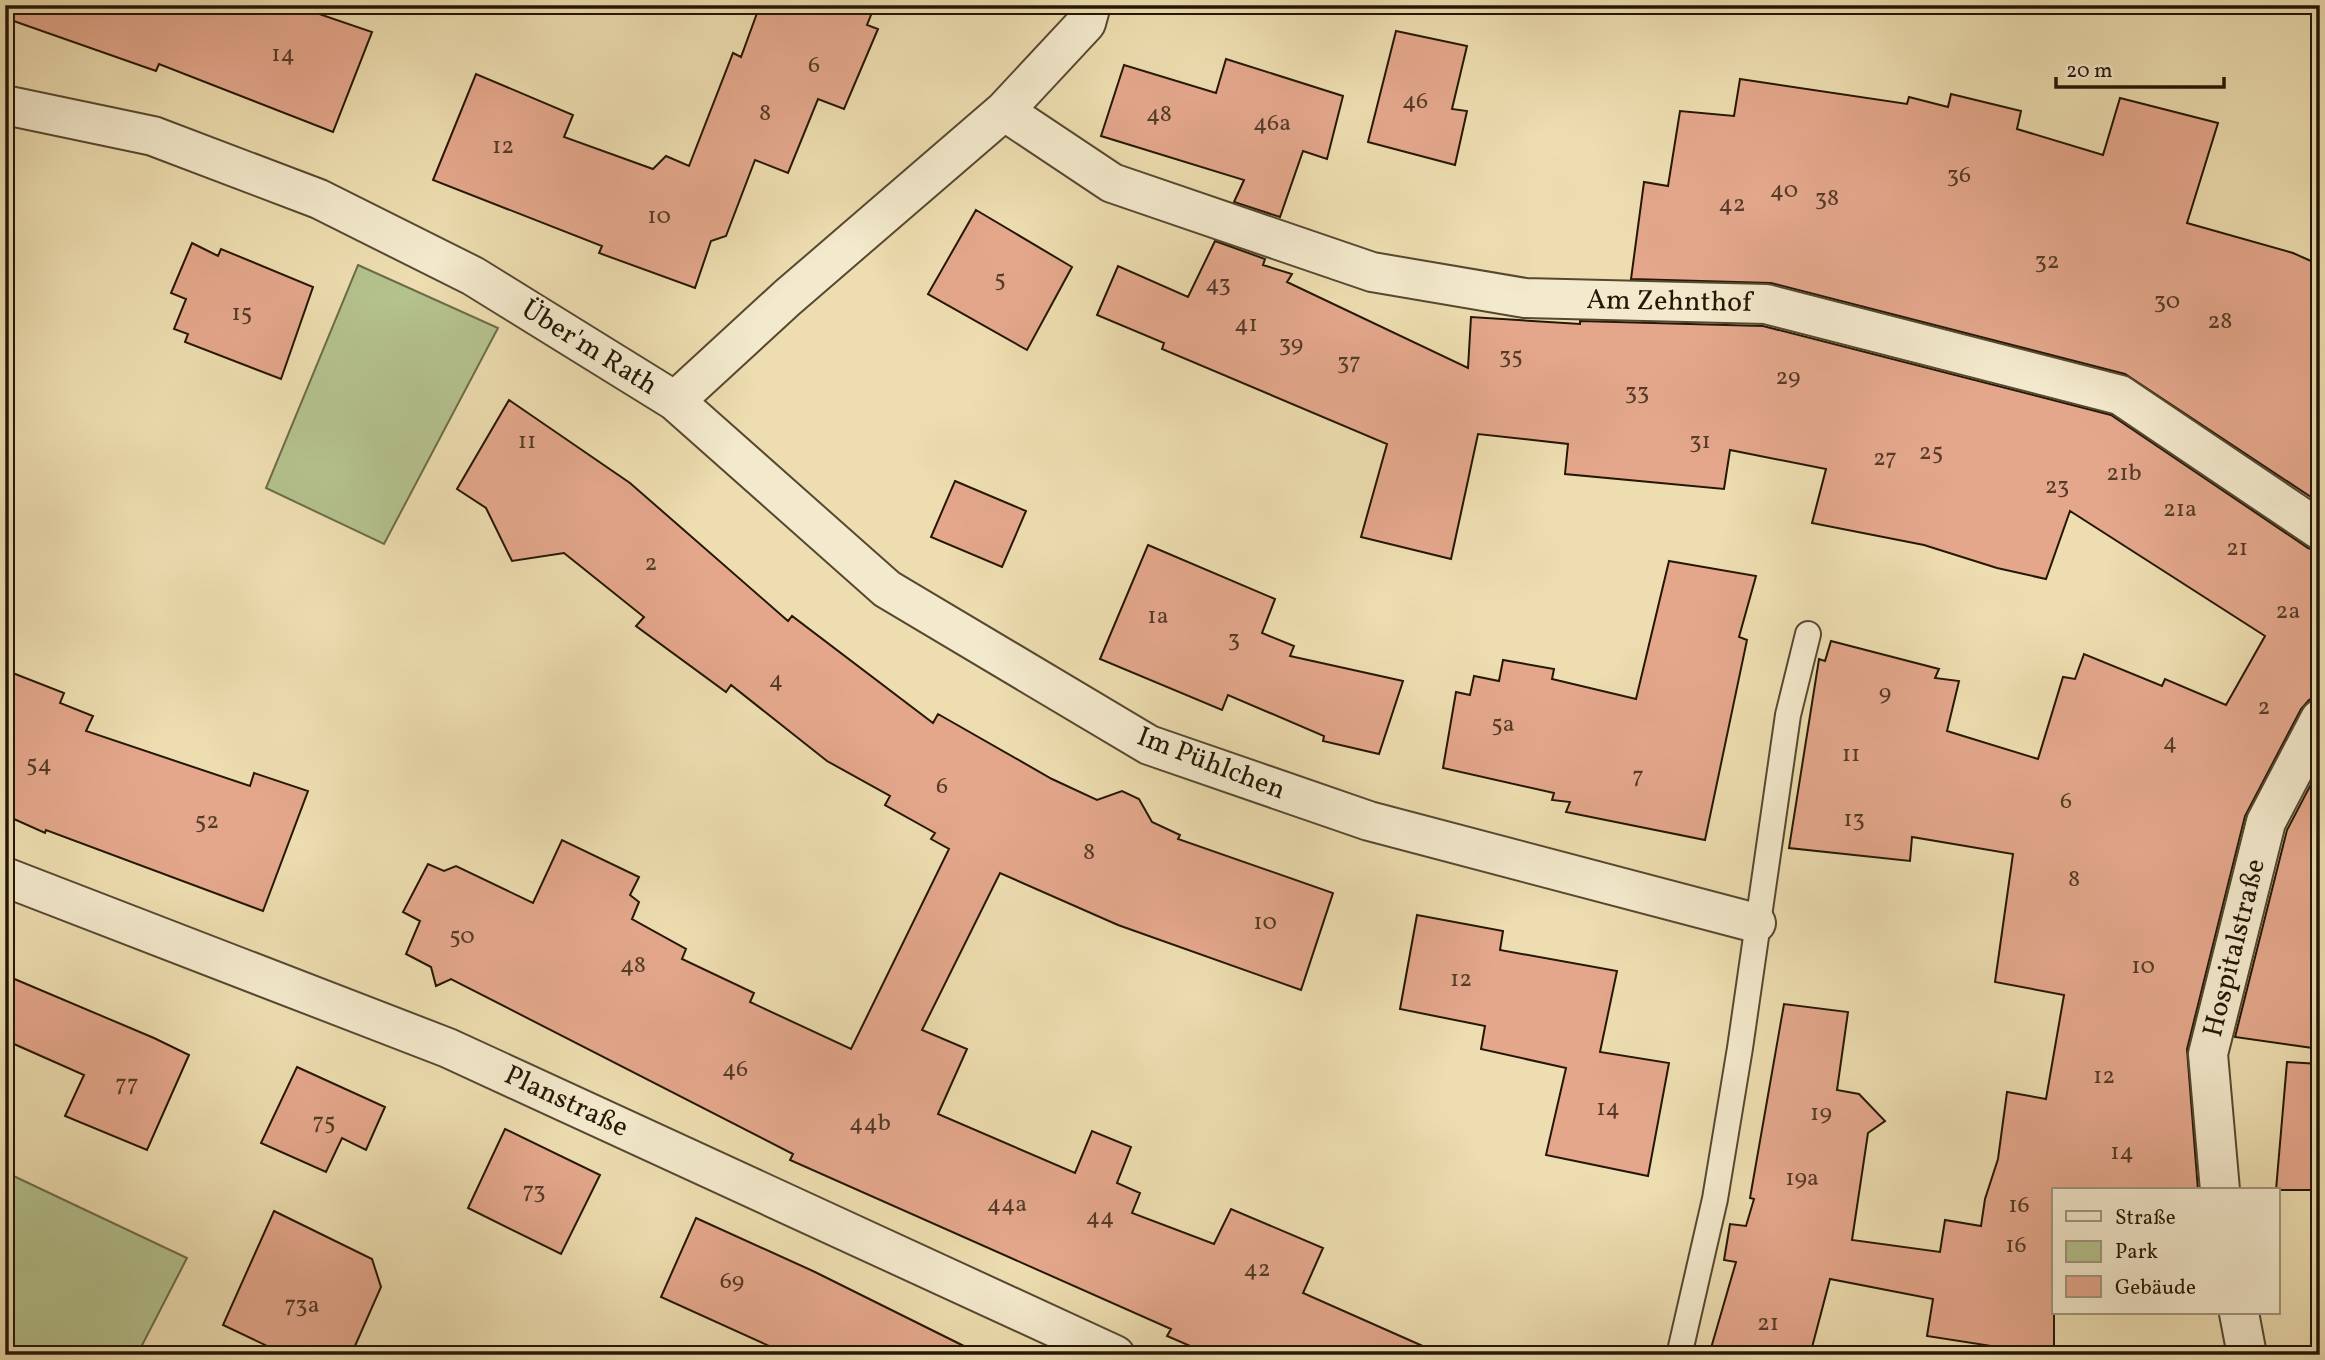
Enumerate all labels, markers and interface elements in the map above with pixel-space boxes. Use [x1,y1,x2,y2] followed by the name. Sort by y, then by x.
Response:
[271,38,295,72] house number: 14
[2056,46,2224,90] scale bar
[808,49,820,83] house number: 6
[2066,57,2112,86] text: 20 m
[1402,85,1428,119] house number: 46
[759,97,771,131] house number: 8
[1146,98,1172,132] house number: 48
[1253,107,1291,141] house number: 46a
[492,130,514,164] house number: 12
[1947,159,1971,193] house number: 36
[1770,174,1798,208] house number: 40
[1815,182,1839,216] house number: 38
[1718,188,1746,222] house number: 42
[647,200,671,234] house number: 10
[2034,245,2060,279] house number: 32
[994,263,1006,297] house number: 5
[1205,268,1231,302] house number: 43
[1586,281,1754,323] street label: Am Zehnthof
[2154,285,2180,319] house number: 30
[513,291,665,405] street label: Über'm Rath
[232,297,252,331] house number: 15
[2207,305,2233,339] house number: 28
[1234,308,1258,342] house number: 41
[1279,328,1303,362] house number: 39
[1499,340,1523,374] house number: 35
[1337,346,1361,380] house number: 37
[1775,361,1801,395] house number: 29
[1625,376,1649,410] house number: 33
[518,425,536,459] house number: 11
[1689,425,1711,459] house number: 31
[1919,436,1943,470] house number: 25
[1873,442,1897,476] house number: 27
[2106,457,2142,491] house number: 21b
[2045,470,2069,504] house number: 23
[2163,493,2197,527] house number: 21a
[2226,532,2248,566] house number: 21
[645,547,657,581] house number: 2
[2276,595,2300,629] house number: 2a
[1147,600,1169,634] house number: 1a
[1228,623,1240,657] house number: 3
[769,664,783,698] house number: 4
[1879,677,1891,711] house number: 9
[2258,691,2270,725] house number: 2
[1491,708,1515,742] house number: 5a
[1131,718,1291,810] street label: Im Pühlchen
[2163,726,2177,760] house number: 4
[1842,738,1860,772] house number: 11
[26,748,52,782] house number: 54
[1632,760,1644,794] house number: 7
[936,770,948,804] house number: 6
[2060,785,2072,819] house number: 6
[1843,803,1865,837] house number: 13
[195,805,219,839] house number: 52
[1083,836,1095,870] house number: 8
[2194,855,2276,1041] street label: Hospitalstraße
[2068,863,2080,897] house number: 8
[1253,906,1277,940] house number: 10
[449,920,475,954] house number: 50
[620,949,646,983] house number: 48
[2131,950,2155,984] house number: 10
[1450,963,1472,997] house number: 12
[722,1053,748,1087] house number: 46
[498,1056,634,1148] street label: Planstraße
[2093,1060,2115,1094] house number: 12
[115,1068,139,1102] house number: 77
[1596,1092,1620,1126] house number: 14
[1810,1097,1832,1131] house number: 19
[312,1106,336,1140] house number: 75
[849,1107,891,1141] house number: 44b
[2110,1136,2134,1170] house number: 14
[1785,1162,1819,1196] house number: 19a
[522,1175,546,1209] house number: 73
[987,1188,1027,1222] house number: 44a
[2052,1188,2280,1314] legend
[2008,1189,2030,1223] house number: 16
[1086,1201,1114,1235] house number: 44
[2115,1204,2176,1233] text: Straße
[2005,1229,2027,1263] house number: 16
[2115,1238,2158,1267] text: Park
[1243,1253,1271,1287] house number: 42
[720,1265,744,1299] house number: 69
[2115,1274,2196,1303] text: Gebäude
[284,1289,320,1323] house number: 73a
[1757,1307,1779,1341] house number: 21

